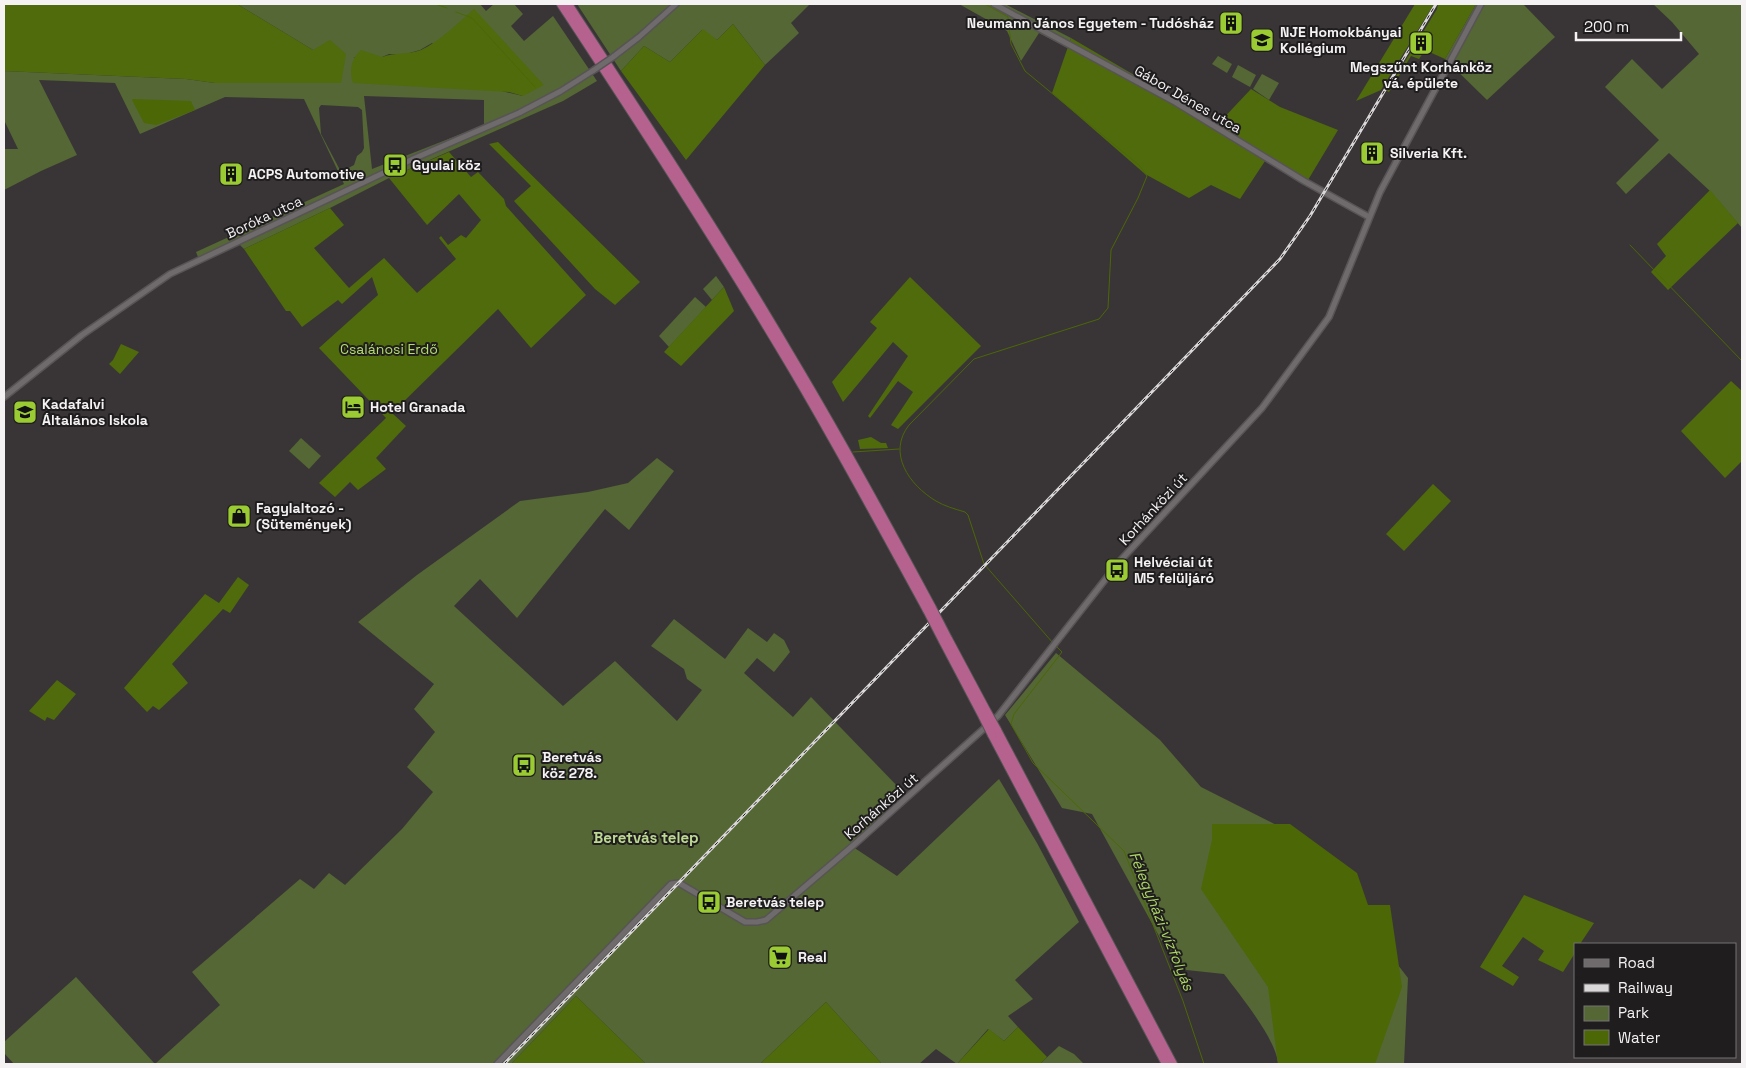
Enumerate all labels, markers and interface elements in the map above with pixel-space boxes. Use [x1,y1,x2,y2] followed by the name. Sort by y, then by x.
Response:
[1218,10,1244,36] building icon: Neumann János Egyetem - Tudósház
[1576,10,1681,42] scale bar
[967,14,1214,32] place label: Neumann János Egyetem - Tudósház
[1584,17,1629,36] text: 200 m
[1280,23,1401,57] place label: NJE Homokbányai Kollégium
[1249,27,1275,53] school or university icon: NJE Homokbányai Kollégium
[1408,30,1434,56] building icon: Megszűnt Korhánköz vá. épülete
[1350,58,1492,92] place label: Megszűnt Korhánköz vá. épülete
[1131,61,1245,137] street label: Gábor Dénes utca
[1359,140,1385,166] building icon: Silveria Kft.
[1390,144,1467,162] place label: Silveria Kft.
[382,152,408,178] bus stop icon: Gyulai köz
[412,156,481,174] place label: Gyulai köz
[218,161,244,187] building icon: ACPS Automotive
[248,165,364,183] place label: ACPS Automotive
[223,192,305,242] street label: Boróka utca
[340,340,438,358] park label: Csalánosi Erdő
[340,394,366,420] hotel icon: Hotel Granada
[42,395,148,429] place label: Kadafalvi Általános Iskola
[370,398,465,416] place label: Hotel Granada
[12,399,38,425] school or university icon: Kadafalvi Általános Iskola
[1115,469,1191,549] street label: Korhánközi út
[256,499,352,533] place label: Fagylaltozó - (Sütemények)
[226,503,252,529] shop icon: Fagylaltozó - (Sütemények)
[1134,553,1214,587] place label: Helvéciai út M5 felüljáró
[1104,557,1130,583] bus stop icon: Helvéciai út M5 felüljáró
[542,748,602,782] place label: Beretvás köz 278.
[511,752,537,778] bus stop icon: Beretvás köz 278.
[840,769,922,843] street label: Korhánközi út
[593,828,699,847] district label: Beretvás telep
[1125,849,1199,994] water label: Félegyházi-vízfolyás
[696,889,722,915] bus stop icon: Beretvás telep
[726,893,824,911] place label: Beretvás telep
[1574,943,1736,1058] legend
[767,944,793,970] supermarket icon: Real
[798,948,827,966] place label: Real
[1618,953,1655,972] text: Road
[1618,978,1673,997] text: Railway
[1618,1003,1649,1022] text: Park
[1618,1028,1661,1047] text: Water

